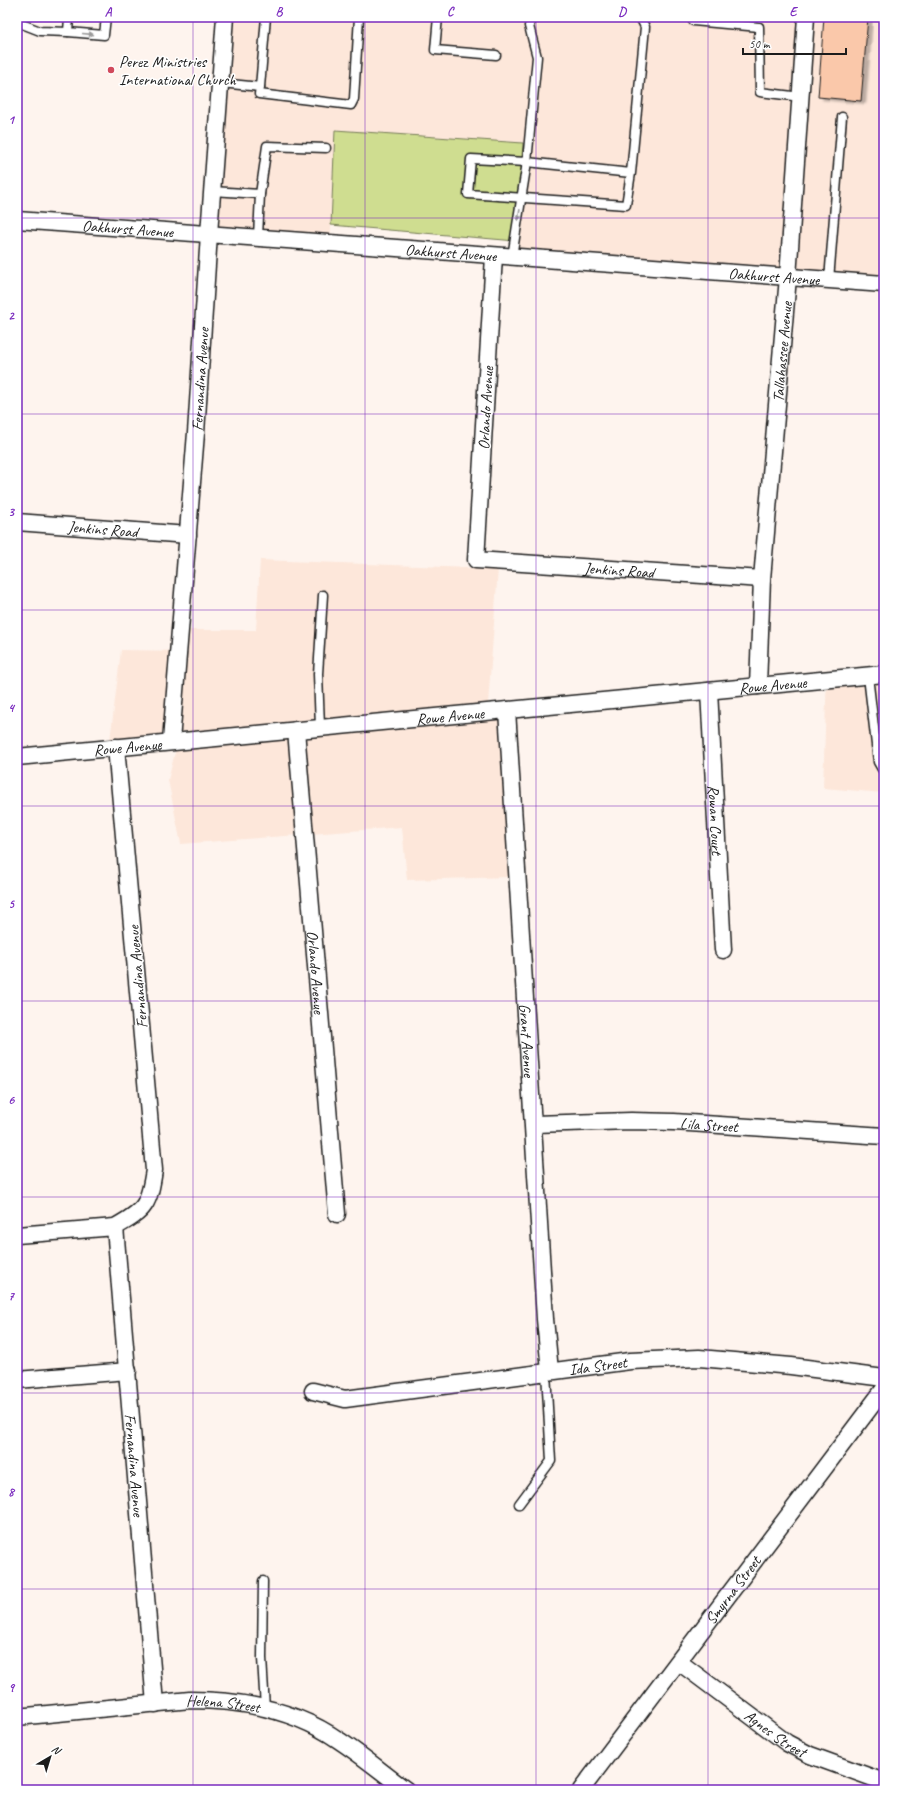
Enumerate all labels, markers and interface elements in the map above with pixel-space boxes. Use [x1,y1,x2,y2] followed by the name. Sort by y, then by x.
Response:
[105,4,113,20] text: A
[276,4,284,20] text: B
[447,4,455,20] text: C
[618,4,627,20] text: D
[790,4,799,20] text: E
[81,30,94,37] one-way arrow
[743,30,846,56] scale bar
[749,36,771,52] text: 50 m
[119,52,237,90] place label: Perez Ministries International Church
[106,65,116,75] marker: Perez Ministries International Church
[8,112,16,128] text: 1
[516,208,522,221] one-way arrow
[81,216,176,243] street label: Oakhurst Avenue
[405,240,499,266] street label: Oakhurst Avenue
[728,264,822,290] street label: Oakhurst Avenue
[768,299,797,403] street label: Tallahassee Avenue
[8,308,15,324] text: 2
[187,325,214,431] street label: Fernandina Avenue
[474,364,498,450] street label: Orlando Avenue
[8,504,15,520] text: 3
[66,517,141,542] street label: Jenkins Road
[583,558,657,583] street label: Jenkins Road
[738,672,809,699] street label: Rowe Avenue
[8,700,16,716] text: 4
[415,703,487,730] street label: Rowe Avenue
[93,734,164,761] street label: Rowe Avenue
[703,784,727,857] street label: Rowan Court
[8,896,15,912] text: 5
[123,923,152,1029] street label: Fernandina Avenue
[302,930,329,1016] street label: Orlando Avenue
[514,1003,539,1080] street label: Grant Avenue
[8,1092,15,1108] text: 6
[679,1113,740,1137] street label: Lila Street
[8,1288,15,1304] text: 7
[568,1352,630,1380] street label: Ida Street
[120,1413,148,1519] street label: Fernandina Avenue
[8,1484,16,1500] text: 8
[701,1551,766,1629] street label: Smyrna Street
[8,1680,15,1696] text: 9
[186,1691,263,1718] street label: Helena Street
[740,1706,811,1763] street label: Agnes Street
[30,1737,70,1777] north arrow
[49,1742,65,1758] text: N

